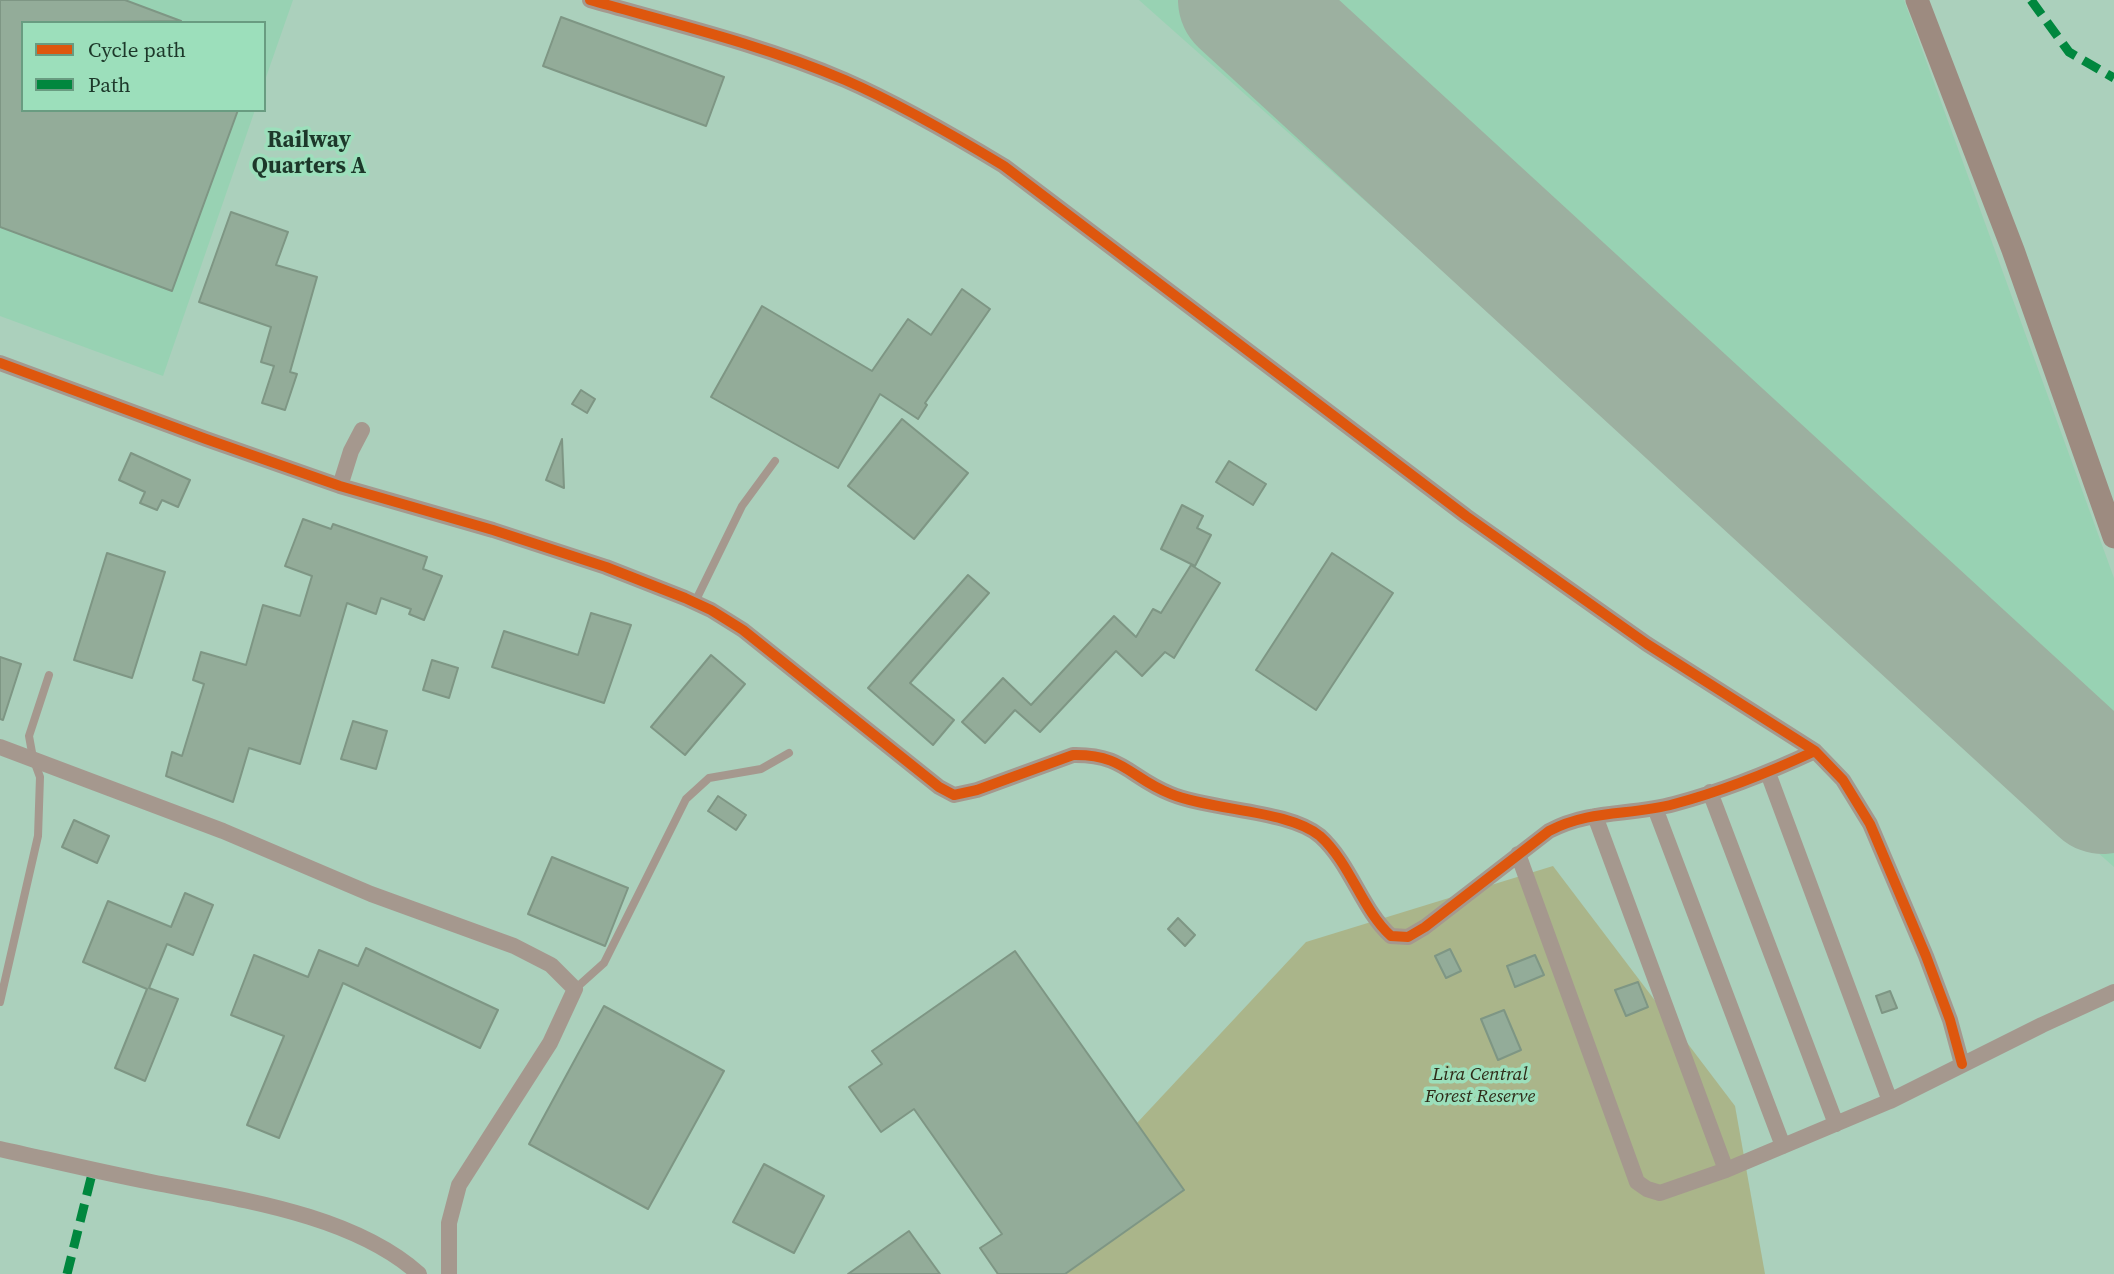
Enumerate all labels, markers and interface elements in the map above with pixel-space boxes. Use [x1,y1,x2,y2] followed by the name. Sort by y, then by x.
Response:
[21,21,266,112] legend
[88,35,186,64] text: Cycle path
[88,70,131,99] text: Path
[252,127,366,181] district label: Railway Quarters A
[1425,1064,1535,1108] park label: Lira Central Forest Reserve

